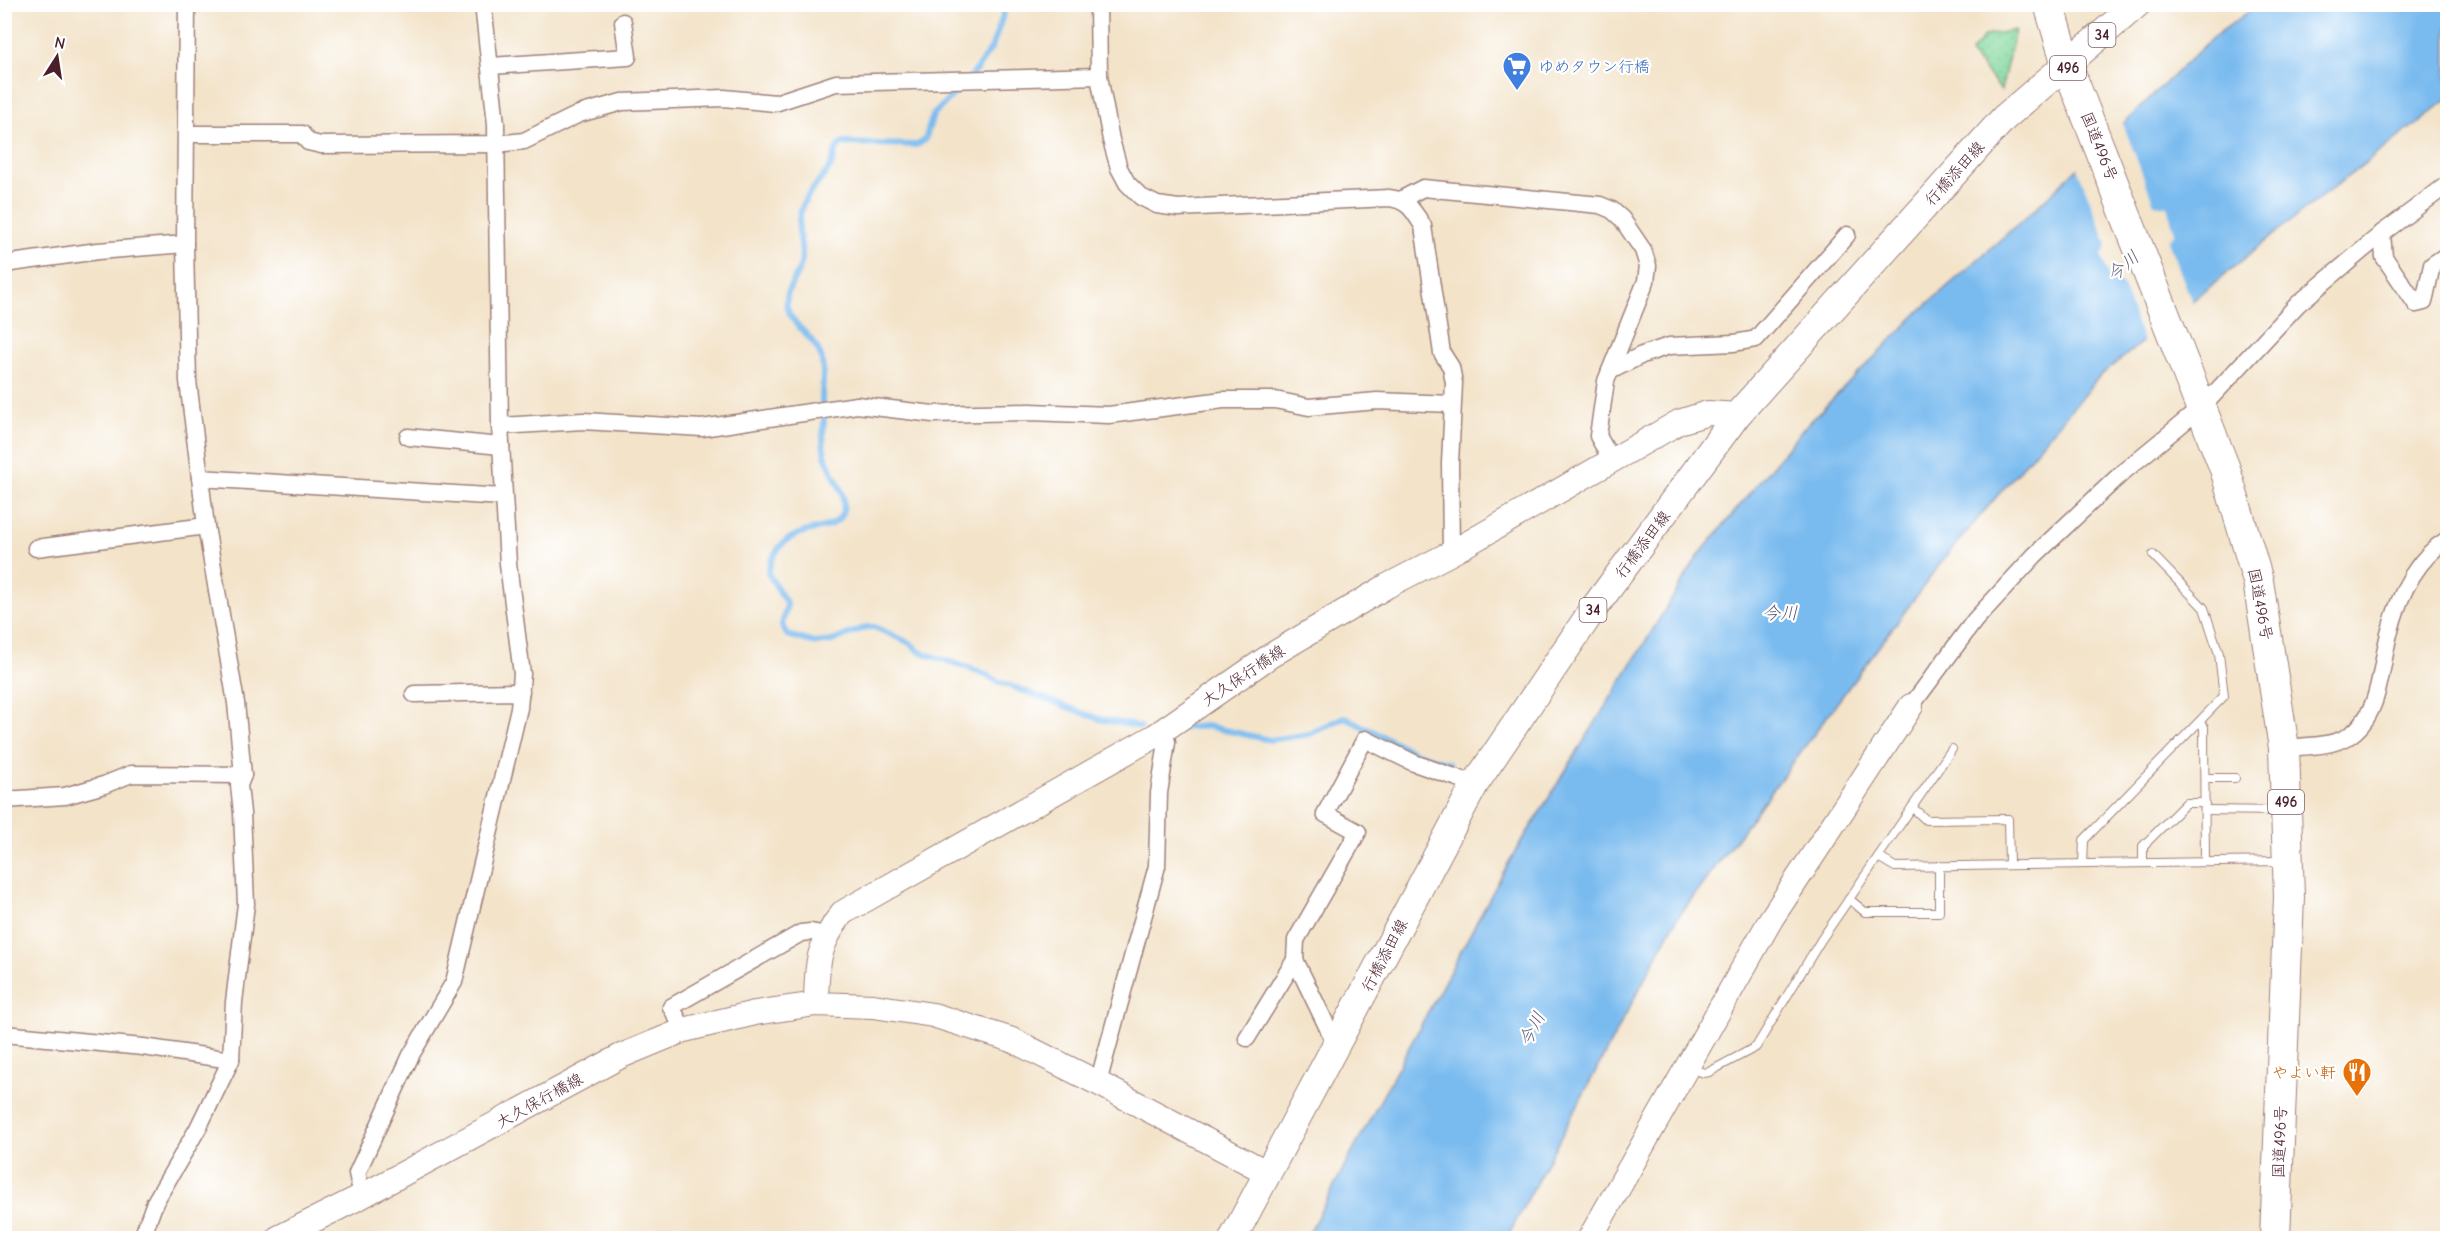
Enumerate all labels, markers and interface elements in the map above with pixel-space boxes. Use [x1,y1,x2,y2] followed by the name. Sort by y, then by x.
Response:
[2088,23,2116,47] road number: 34
[27,27,87,87] north arrow
[53,33,67,53] text: N
[1501,50,1533,92] supermarket icon: ゆめタウン行橋
[2050,56,2086,80] road number: 496
[1538,58,1650,76] place label: ゆめタウン行橋
[2077,109,2121,184] street label: 国道496号
[1921,138,1988,209] street label: 行橋添田線
[2103,247,2144,286] water label: 今川
[1612,507,1674,582] street label: 行橋添田線
[2244,567,2276,642] street label: 国道496号
[1580,598,1606,622] road number: 34
[1762,603,1798,624] water label: 今川
[1199,642,1288,710] street label: 大久保行橋線
[2268,790,2304,814] road number: 496
[1358,916,1412,995] street label: 行橋添田線
[1515,1008,1550,1050] water label: 今川
[2341,1056,2373,1098] restaurant icon: やよい軒
[2272,1064,2336,1082] place label: やよい軒
[493,1070,586,1132] street label: 大久保行橋線
[2270,1105,2290,1179] street label: 国道496号

